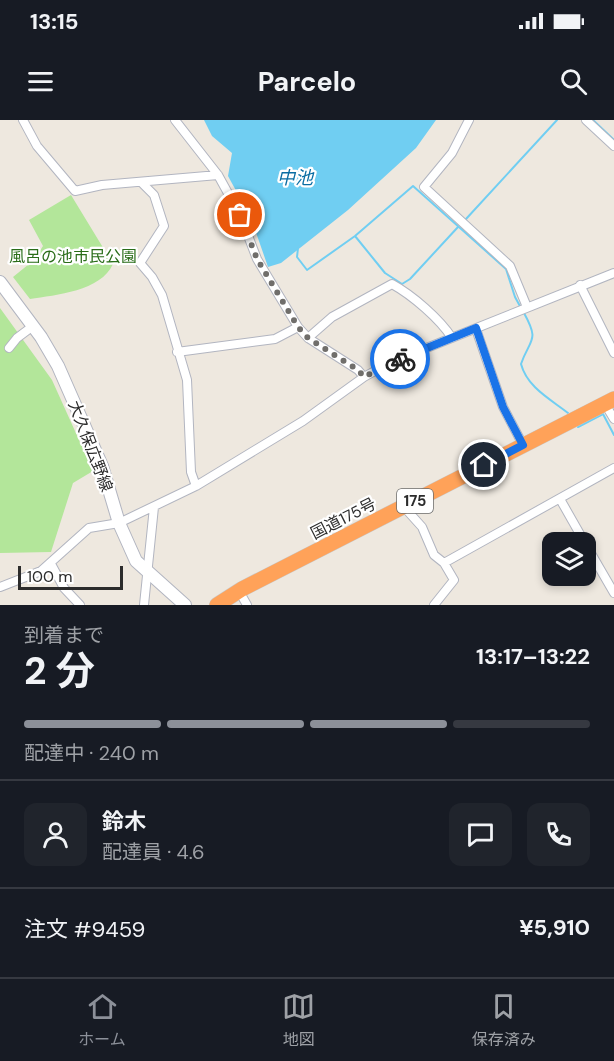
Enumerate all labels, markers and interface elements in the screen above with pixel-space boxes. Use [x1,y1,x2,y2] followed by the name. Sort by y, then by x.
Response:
[30,7,79,36] text: 13:15
[258,64,356,99] text: Parcelo
[24,65,57,98] icon: menu
[557,65,590,98] icon: search
[277,166,315,190] water label: 中池
[214,189,265,240] pin
[223,198,256,231] icon: bag
[9,246,137,267] park label: 風呂の池市民公園
[370,329,430,389] courier
[384,343,417,376] icon: bike
[64,398,118,495] street label: 大久保広野線
[458,439,509,490] pin
[467,448,500,481] icon: home
[397,489,433,513] road number: 175
[307,493,380,544] street label: 国道175号
[542,532,596,586] map controls
[542,532,596,586] button: layers
[18,563,123,591] scale bar
[27,566,72,587] text: 100 m
[24,622,104,648] text: 到着まで
[476,642,590,671] text: 13:17–13:22
[24,645,95,696] text: 2 分
[24,740,159,766] text: 配達中 · 240 m
[24,803,87,866] button: person
[449,803,512,866] button: chat
[527,803,590,866] button: phone
[102,807,146,836] text: 鈴木
[102,839,205,865] text: 配達員 · 4.6
[519,913,590,942] text: ¥5,910
[24,915,145,944] text: 注文 #9459
[78,990,126,1050] tab: ホーム
[282,990,315,1050] tab: 地図
[472,990,536,1050] tab: 保存済み

